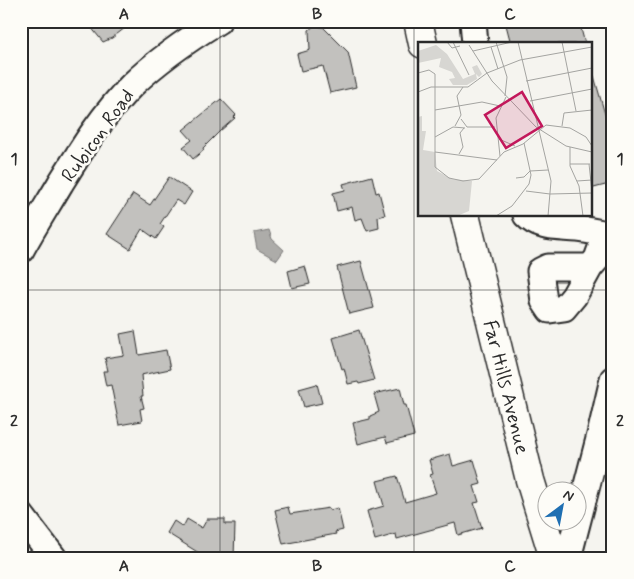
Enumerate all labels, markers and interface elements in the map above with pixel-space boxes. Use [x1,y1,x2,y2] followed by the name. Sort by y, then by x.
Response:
[119,4,129,25] text: A
[312,4,322,25] text: B
[504,4,516,25] text: C
[418,42,592,216] inset map
[55,84,141,188] street label: Rubicon Road
[10,149,18,170] text: 1
[616,149,624,170] text: 1
[476,317,535,457] street label: Far Hills Avenue
[10,411,18,432] text: 2
[616,411,624,432] text: 2
[536,482,586,532] north arrow
[560,486,577,506] text: N
[119,556,129,577] text: A
[312,556,322,577] text: B
[504,556,516,577] text: C

